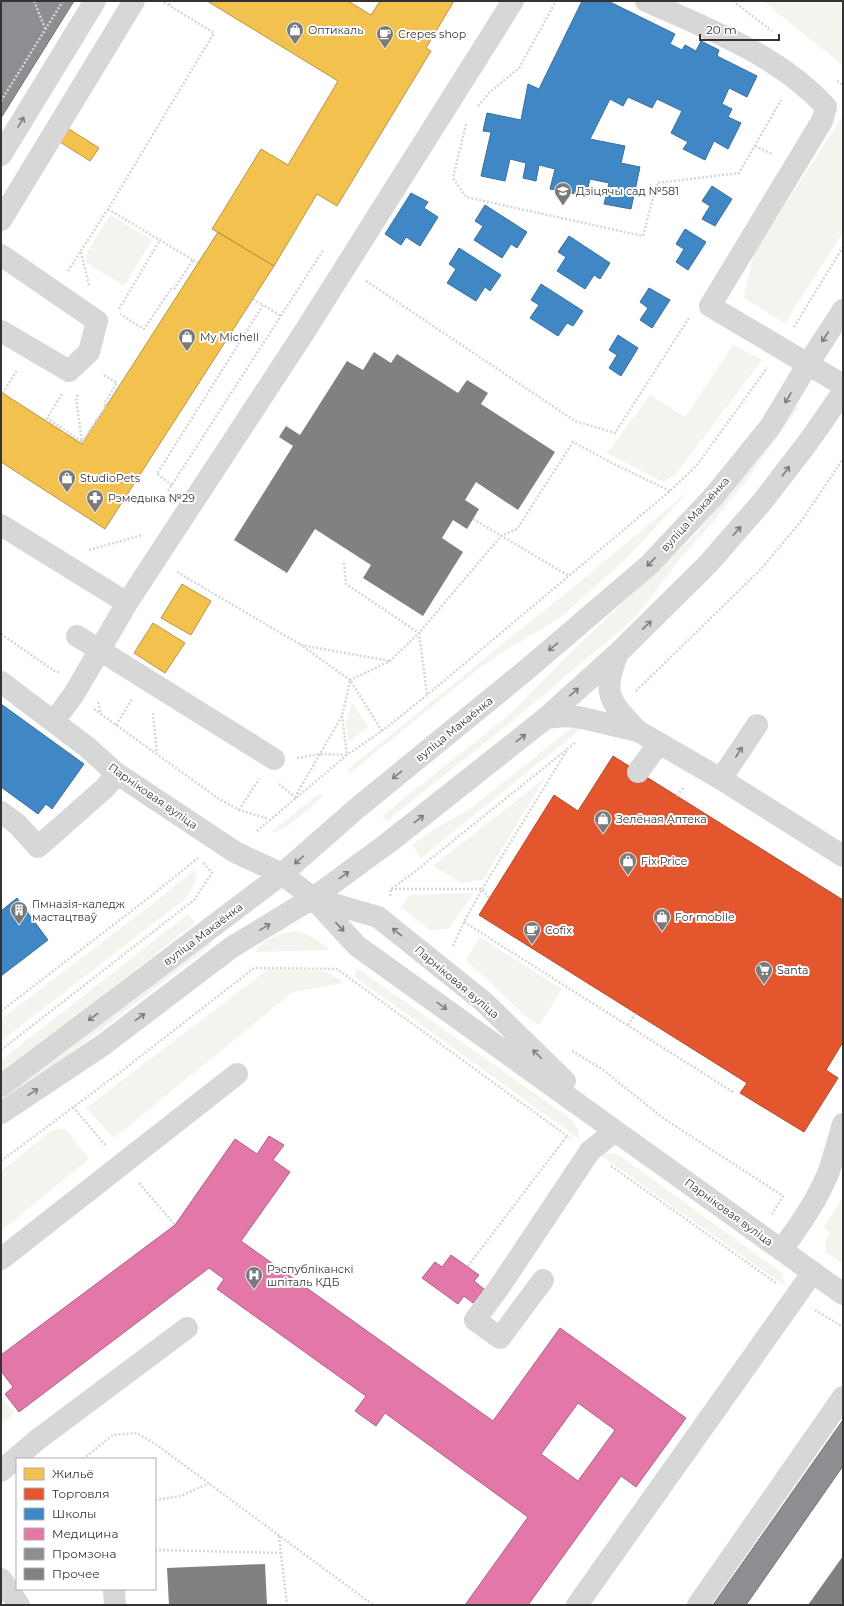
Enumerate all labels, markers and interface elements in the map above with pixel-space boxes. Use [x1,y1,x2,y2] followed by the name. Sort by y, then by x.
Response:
[700,16,779,42] scale bar
[285,20,305,45] shop icon: Оптикаль
[706,22,737,37] text: 20 m
[308,23,363,37] place label: Оптикаль
[375,24,395,49] cafe icon: Crepes shop
[398,27,466,41] place label: Crepes shop
[18,116,26,128] one-way arrow
[553,181,573,206] school or university icon: Дзіцячы сад №581
[576,184,679,198] place label: Дзіцячы сад №581
[177,327,197,352] shop icon: My Michell
[200,330,259,344] place label: My Michell
[821,331,829,343] one-way arrow
[783,392,791,404] one-way arrow
[782,465,790,476] one-way arrow
[57,468,77,493] shop icon: StudioPets
[80,471,141,485] place label: StudioPets
[658,474,732,554] street label: вуліца Макаёнка
[85,488,105,513] pharmacy icon: Рэмедыка №29
[108,491,195,505] place label: Рэмедыка №29
[732,526,742,536] one-way arrow
[647,557,656,567] one-way arrow
[642,620,652,629] one-way arrow
[548,643,559,652] one-way arrow
[569,688,579,697] one-way arrow
[412,693,496,765] street label: вуліца Макаёнка
[515,734,526,742] one-way arrow
[735,747,743,758] one-way arrow
[106,760,200,832] street label: Парніковая вуліца
[392,771,403,779] one-way arrow
[593,809,613,834] shop icon: Зелёная Аптека
[616,812,707,826] place label: Зелёная Аптека
[413,814,424,823] one-way arrow
[618,851,638,876] shop icon: Fix Price
[641,854,688,868] place label: Fix Price
[293,855,304,864] one-way arrow
[339,871,350,879] one-way arrow
[32,897,125,924] place label: Гімназія-каледж мастацтваў
[9,900,29,925] building icon: Гімназія-каледж мастацтваў
[160,900,246,968] street label: вуліца Макаёнка
[652,907,672,932] shop icon: For mobile
[675,910,735,924] place label: For mobile
[522,920,542,945] cafe icon: Cofix
[335,922,344,932] one-way arrow
[259,923,271,931] one-way arrow
[545,923,572,937] place label: Cofix
[392,928,402,937] one-way arrow
[412,943,502,1021] street label: Парніковая вуліца
[754,960,774,985] supermarket icon: Santa
[777,963,808,977] place label: Santa
[436,1002,447,1010] one-way arrow
[87,1012,98,1021] one-way arrow
[134,1013,145,1021] one-way arrow
[532,1049,542,1059] one-way arrow
[28,1088,39,1096] one-way arrow
[682,1175,776,1249] street label: Парніковая вуліца
[267,1262,353,1289] place label: Рэспубліканскі шпіталь КДБ
[244,1265,264,1290] hospital icon: Рэспубліканскі шпіталь КДБ
[16,1458,156,1590] legend
[52,1466,94,1481] text: Жильё
[52,1486,109,1501] text: Торговля
[52,1506,97,1521] text: Школы
[52,1526,118,1541] text: Медицина
[52,1546,116,1561] text: Промзона
[52,1566,100,1581] text: Прочее

